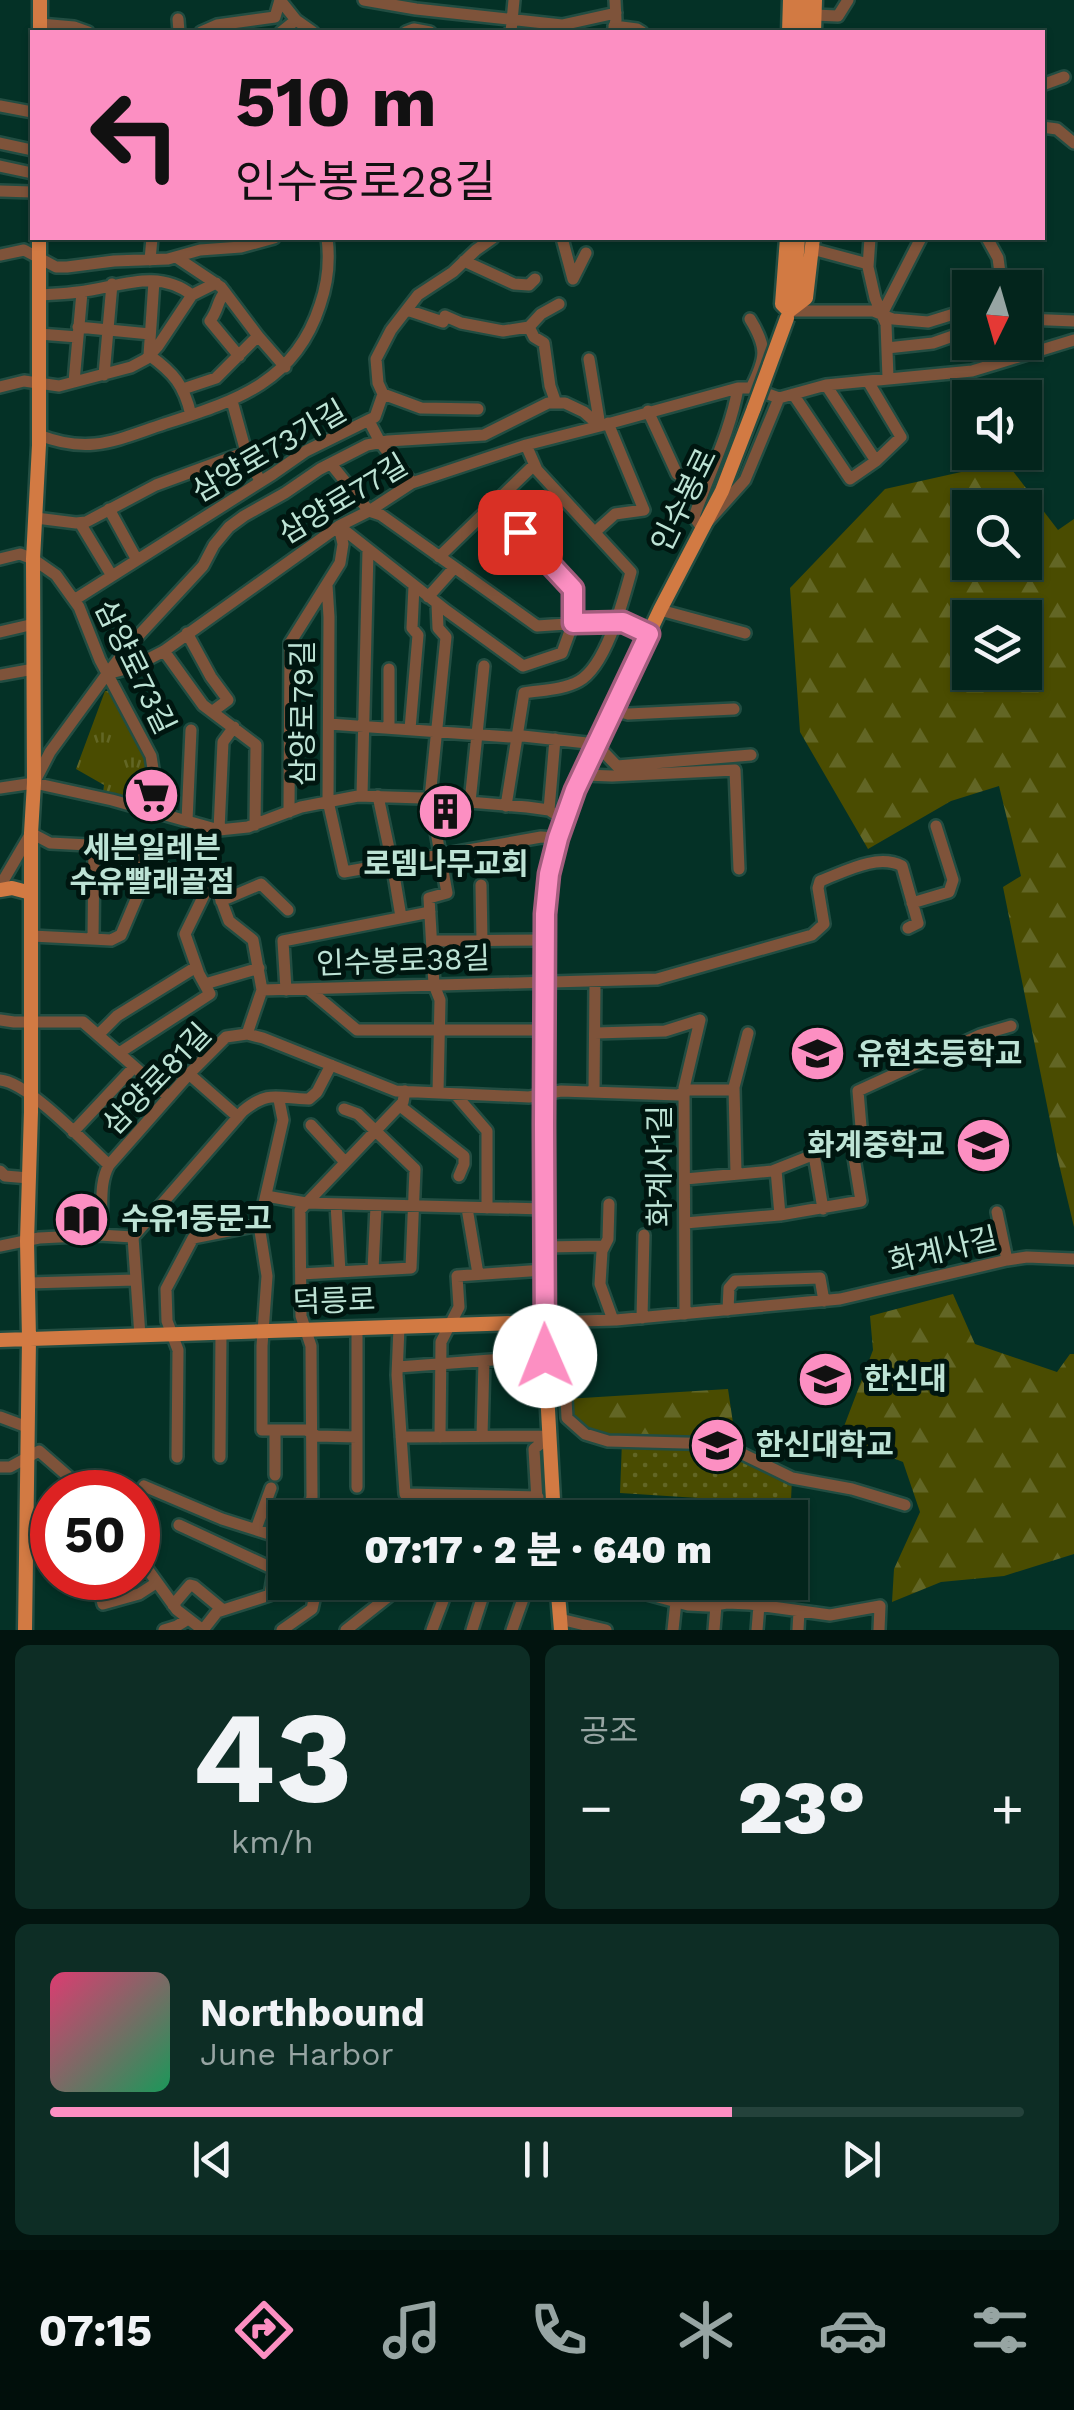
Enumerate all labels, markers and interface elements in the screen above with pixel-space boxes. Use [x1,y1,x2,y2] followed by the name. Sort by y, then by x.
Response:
[235,61,437,143] text: 510 m
[70,70,200,200] icon: left
[235,155,496,208] text: 인수봉로28길
[952,270,1042,360] north arrow
[952,270,1042,690] map controls
[952,380,1042,470] button: sound
[185,392,352,509] street label: 삼양로73가길
[644,442,723,557] street label: 인수봉로
[272,446,413,551] street label: 삼양로77길
[478,490,563,575] pin
[952,490,1042,580] button: search
[493,505,548,560] icon: arrive
[88,594,183,739] street label: 삼양로73길
[952,600,1042,690] button: layers
[285,640,320,786] street label: 삼양로79길
[122,765,182,825] supermarket icon: 세븐일레븐 수유빨래골점
[416,782,476,842] building icon: 로뎀나무교회
[69,830,235,899] place label: 세븐일레븐 수유빨래골점
[363,846,529,881] place label: 로뎀나무교회
[315,940,491,981] street label: 인수봉로38길
[95,1016,218,1141] street label: 삼양로81길
[788,1024,848,1084] school or university icon: 유현초등학교
[857,1036,1023,1071] place label: 유현초등학교
[642,1105,677,1227] street label: 화계사1길
[954,1115,1014,1175] school or university icon: 화계중학교
[807,1127,945,1162] place label: 화계중학교
[52,1189,112,1249] library icon: 수유1동문고
[121,1201,272,1236] place label: 수유1동문고
[885,1220,1001,1279] street label: 화계사길
[292,1282,376,1319] street label: 덕릉로
[493,1304,597,1408] position arrow
[795,1349,855,1409] school or university icon: 한신대
[864,1361,947,1396] place label: 한신대
[687,1415,747,1475] school or university icon: 한신대학교
[756,1427,894,1462] place label: 한신대학교
[30,1470,160,1600] speed limit sign: 50
[364,1528,712,1572] text: 07:17 · 2 분 · 640 m
[192,1681,353,1834] text: 43
[580,1712,638,1750] text: 공조
[738,1763,866,1851] text: 23°
[580,1776,613,1840] text: −
[991,1776,1024,1840] text: +
[231,1823,313,1861] text: km/h
[200,1991,425,2035] text: Northbound
[200,2035,394,2073] text: June Harbor
[185,2132,240,2187] icon: previous
[509,2132,564,2187] icon: pause
[834,2132,889,2187] icon: next
[229,2295,299,2365] icon: directions
[377,2295,447,2365] icon: music
[524,2295,594,2365] icon: phone
[671,2295,741,2365] icon: climate
[818,2295,888,2365] icon: car
[965,2295,1035,2365] icon: filters
[39,2304,152,2357] text: 07:15

